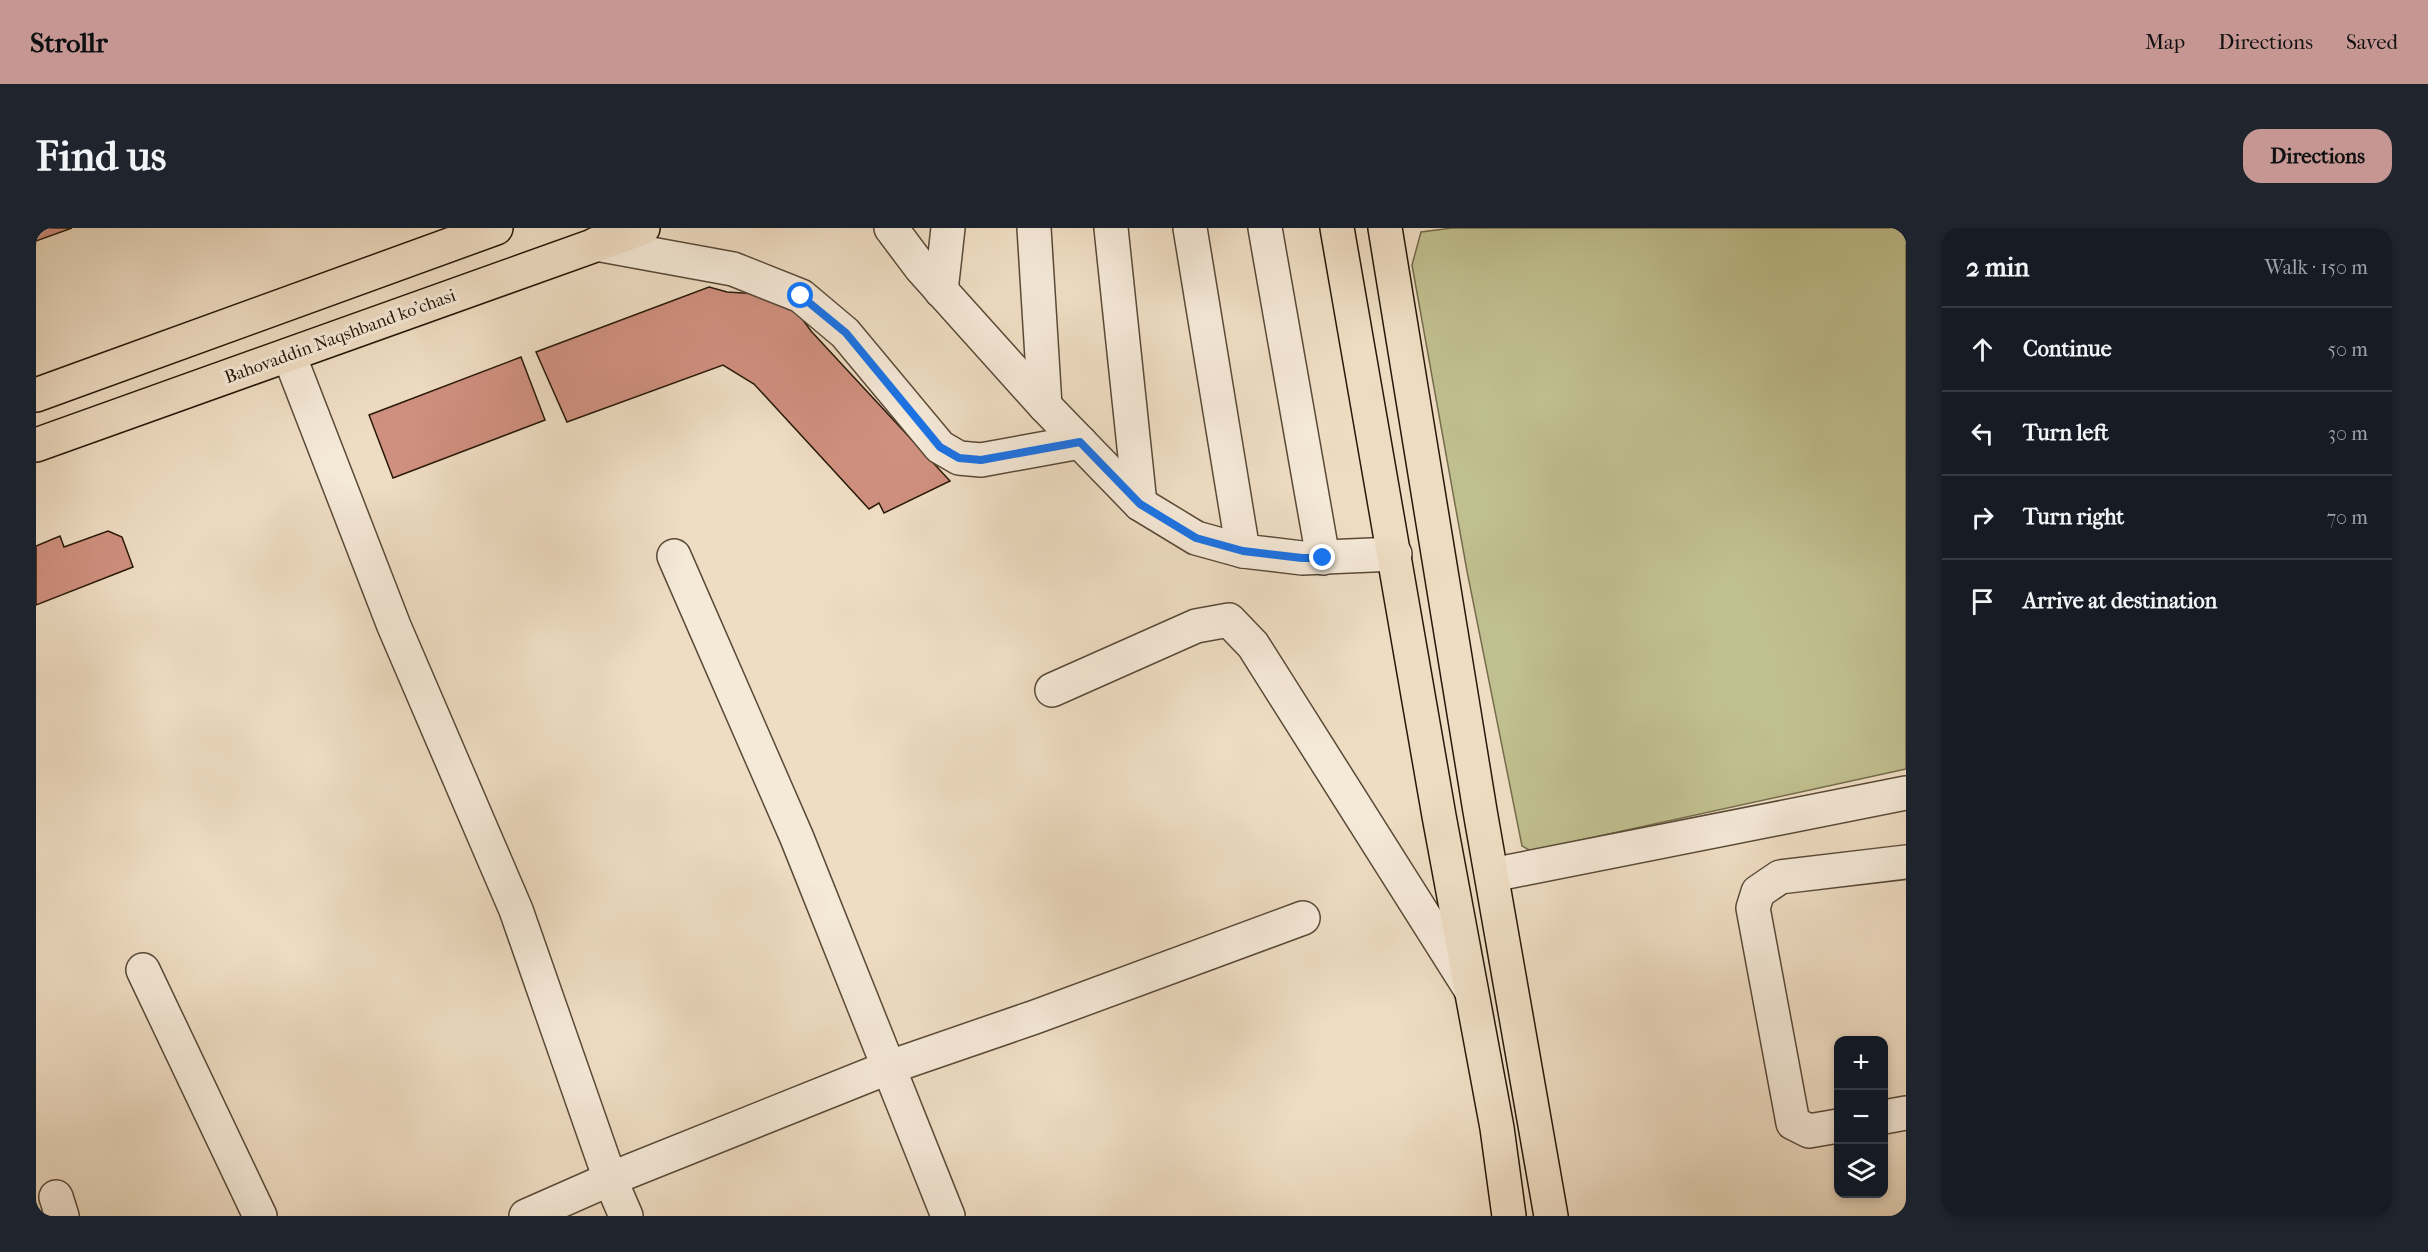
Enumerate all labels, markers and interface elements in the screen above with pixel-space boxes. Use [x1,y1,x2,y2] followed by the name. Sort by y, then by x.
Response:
[30,26,108,59] text: Strollr
[2145,30,2185,54] text: Map
[2218,30,2313,54] text: Directions
[2346,30,2398,54] text: Saved
[2243,129,2392,183] button: Directions
[36,132,166,181] text: Find us
[1966,252,2029,283] text: 2 min
[2264,256,2368,279] text: Walk · 150 m
[787,282,813,308] route start
[222,285,459,388] street label: Bahovaddin Naqshband ko'chasi
[1966,333,1999,366] icon: ahead
[2023,336,2112,362] text: Continue
[2327,338,2368,361] text: 50 m
[1966,417,1999,450] icon: left
[2023,420,2109,446] text: Turn left
[2328,422,2368,445] text: 30 m
[1966,501,1999,534] icon: right
[2023,504,2124,530] text: Turn right
[2326,506,2368,529] text: 70 m
[1309,544,1335,570] route end
[1966,585,1999,618] icon: arrive
[2023,588,2217,614] text: Arrive at destination
[1834,1036,1888,1198] map controls
[1834,1036,1888,1090] button: +
[1834,1090,1888,1144] button: −
[1834,1144,1888,1198] button: layers

